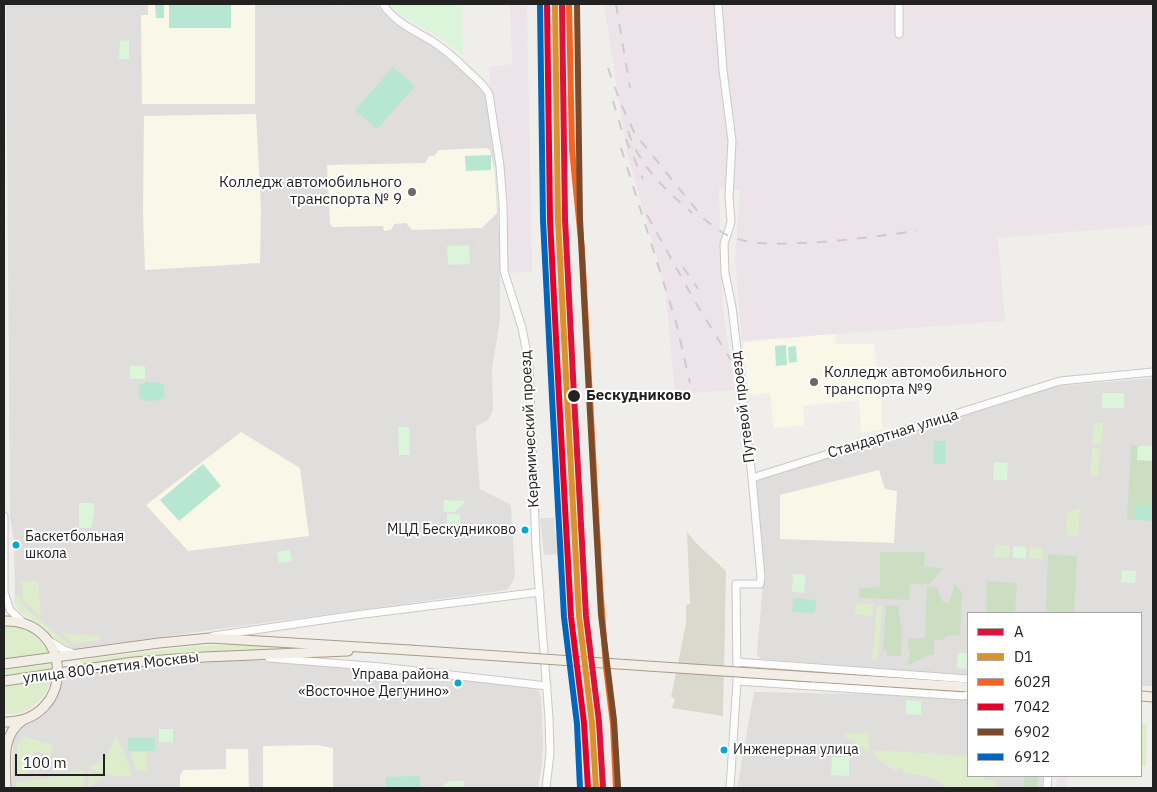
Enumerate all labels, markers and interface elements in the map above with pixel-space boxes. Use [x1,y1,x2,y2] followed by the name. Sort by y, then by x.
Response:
[219,174,402,209] place label: Колледж автомобильного транспорта № 9
[406,186,418,198] marker: Колледж автомобильного транспорта № 9
[517,350,543,508] street label: Керамический проезд
[727,350,759,464] street label: Путевой проезд
[824,364,1007,399] place label: Колледж автомобильного транспорта №9
[808,376,820,388] marker: Колледж автомобильного транспорта №9
[586,387,691,405] place label: Бескудниково
[566,388,582,404] marker: Бескудниково
[826,406,960,462] street label: Стандартная улица
[387,522,516,538] place label: МЦД Бескудниково
[520,525,530,535] marker: МЦД Бескудниково
[25,529,124,562] place label: Баскетбольная школа
[11,540,21,550] marker: Баскетбольная школа
[967,612,1142,777] legend
[1014,622,1024,641] text: A
[1014,647,1033,666] text: D1
[22,648,200,688] street label: улица 800-летия Москвы
[298,667,449,700] place label: Управа района «Восточное Дегунино»
[1014,672,1051,691] text: 602Я
[453,678,463,688] marker: Управа района «Восточное Дегунино»
[1014,697,1050,716] text: 7042
[1014,722,1050,741] text: 6902
[733,742,859,758] place label: Инженерная улица
[18,744,108,776] scale bar
[719,745,729,755] marker: Инженерная улица
[1014,747,1050,766] text: 6912
[23,753,67,772] text: 100 m

